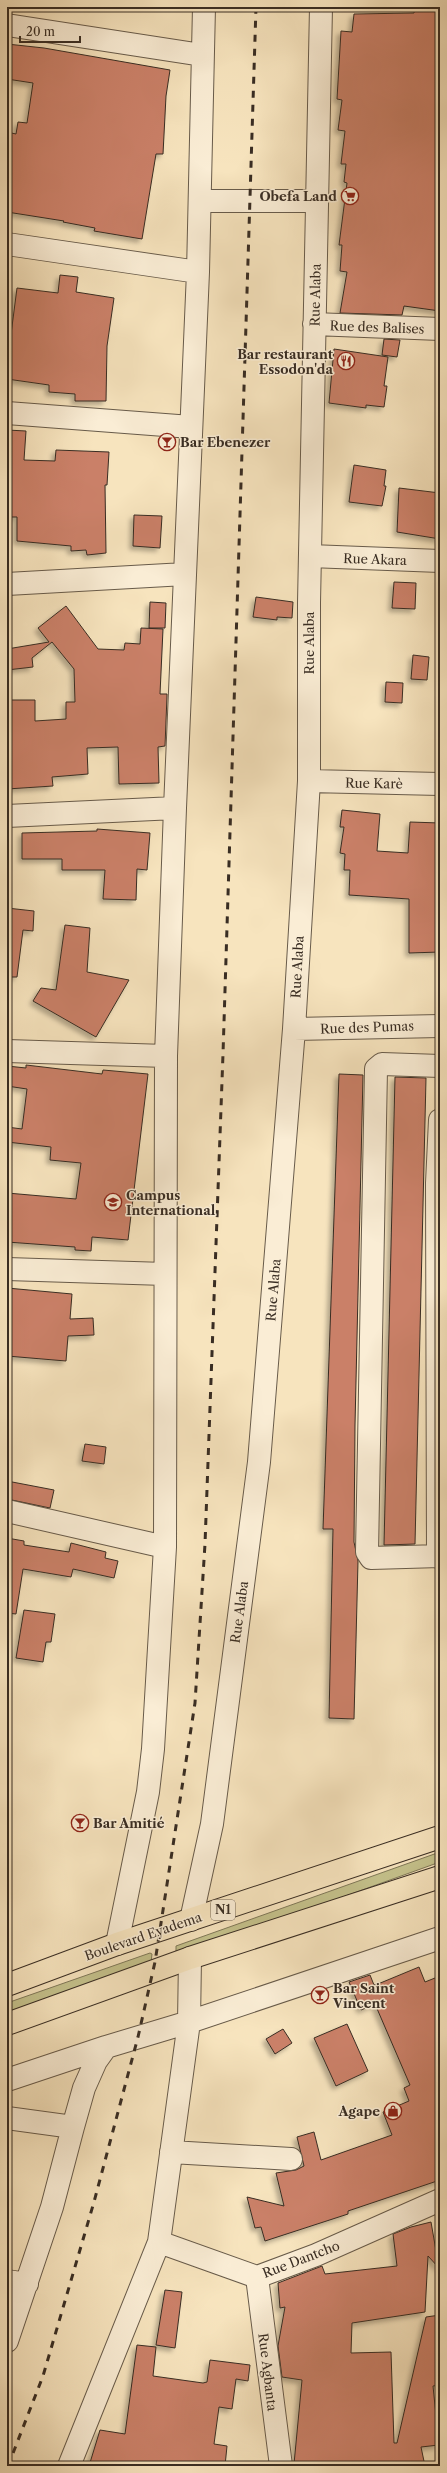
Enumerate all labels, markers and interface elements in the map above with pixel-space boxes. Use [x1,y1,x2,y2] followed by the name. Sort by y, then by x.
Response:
[20,18,80,44] scale bar
[26,24,55,39] text: 20 m
[340,186,360,206] supermarket icon: Obefa Land
[259,188,337,204] place label: Obefa Land
[306,263,324,327] street label: Rue Alaba
[329,317,425,337] street label: Rue des Balises
[237,346,334,377] place label: Bar restaurant Essodon'da
[336,351,356,371] restaurant icon: Bar restaurant Essodon'da
[157,432,177,452] bar icon: Bar Ebenezer
[180,434,271,450] place label: Bar Ebenezer
[343,550,407,568] street label: Rue Akara
[301,611,317,674] street label: Rue Alaba
[345,774,403,792] street label: Rue Karè
[287,935,307,999] street label: Rue Alaba
[320,1017,414,1037] street label: Rue des Pumas
[126,1187,216,1218] place label: Campus International
[103,1192,123,1212] school or university icon: Campus International
[262,1258,284,1322] street label: Rue Alaba
[227,1580,251,1644] street label: Rue Alaba
[70,1813,90,1833] bar icon: Bar Amitié
[93,1815,165,1831] place label: Bar Amitié
[211,1900,235,1920] road number: N1
[82,1908,204,1964] street label: Boulevard Eyadema
[332,1980,395,2011] place label: Bar Saint Vincent
[310,1985,330,2005] bar icon: Bar Saint Vincent
[383,2101,403,2121] shop icon: Agape
[337,2103,380,2119] place label: Agape
[260,2237,342,2281] street label: Rue Dantcho
[255,2332,281,2412] street label: Rue Agbanta

